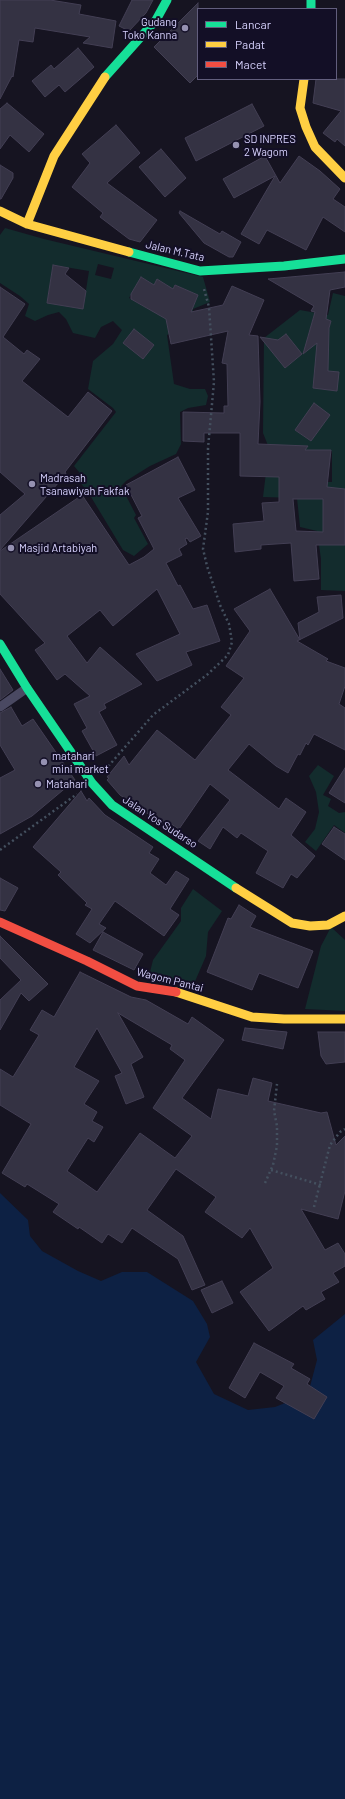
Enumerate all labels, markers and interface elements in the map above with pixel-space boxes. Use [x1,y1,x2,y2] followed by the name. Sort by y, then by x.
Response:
[197,8,337,80] legend
[122,15,177,41] place label: Gudang Toko Kanna
[235,17,271,31] text: Lancar
[180,23,190,33] marker: Gudang Toko Kanna
[235,37,265,51] text: Padat
[235,57,267,71] text: Macet
[244,132,296,158] place label: SD INPRES 2 Wagom
[231,140,241,150] marker: SD INPRES 2 Wagom
[144,238,206,264] street label: Jalan M.Tata
[40,471,129,497] place label: Madrasah Tsanawiyah Fakfak
[27,479,37,489] marker: Madrasah Tsanawiyah Fakfak
[19,541,97,555] place label: Masjid Artabiyah
[6,543,16,553] marker: Masjid Artabiyah
[52,749,109,775] place label: matahari mini market
[39,757,49,767] marker: matahari mini market
[46,777,87,791] place label: Matahari
[33,779,43,789] marker: Matahari
[120,793,200,851] street label: Jalan Yos Sudarso
[135,965,205,995] street label: Wagom Pantai

